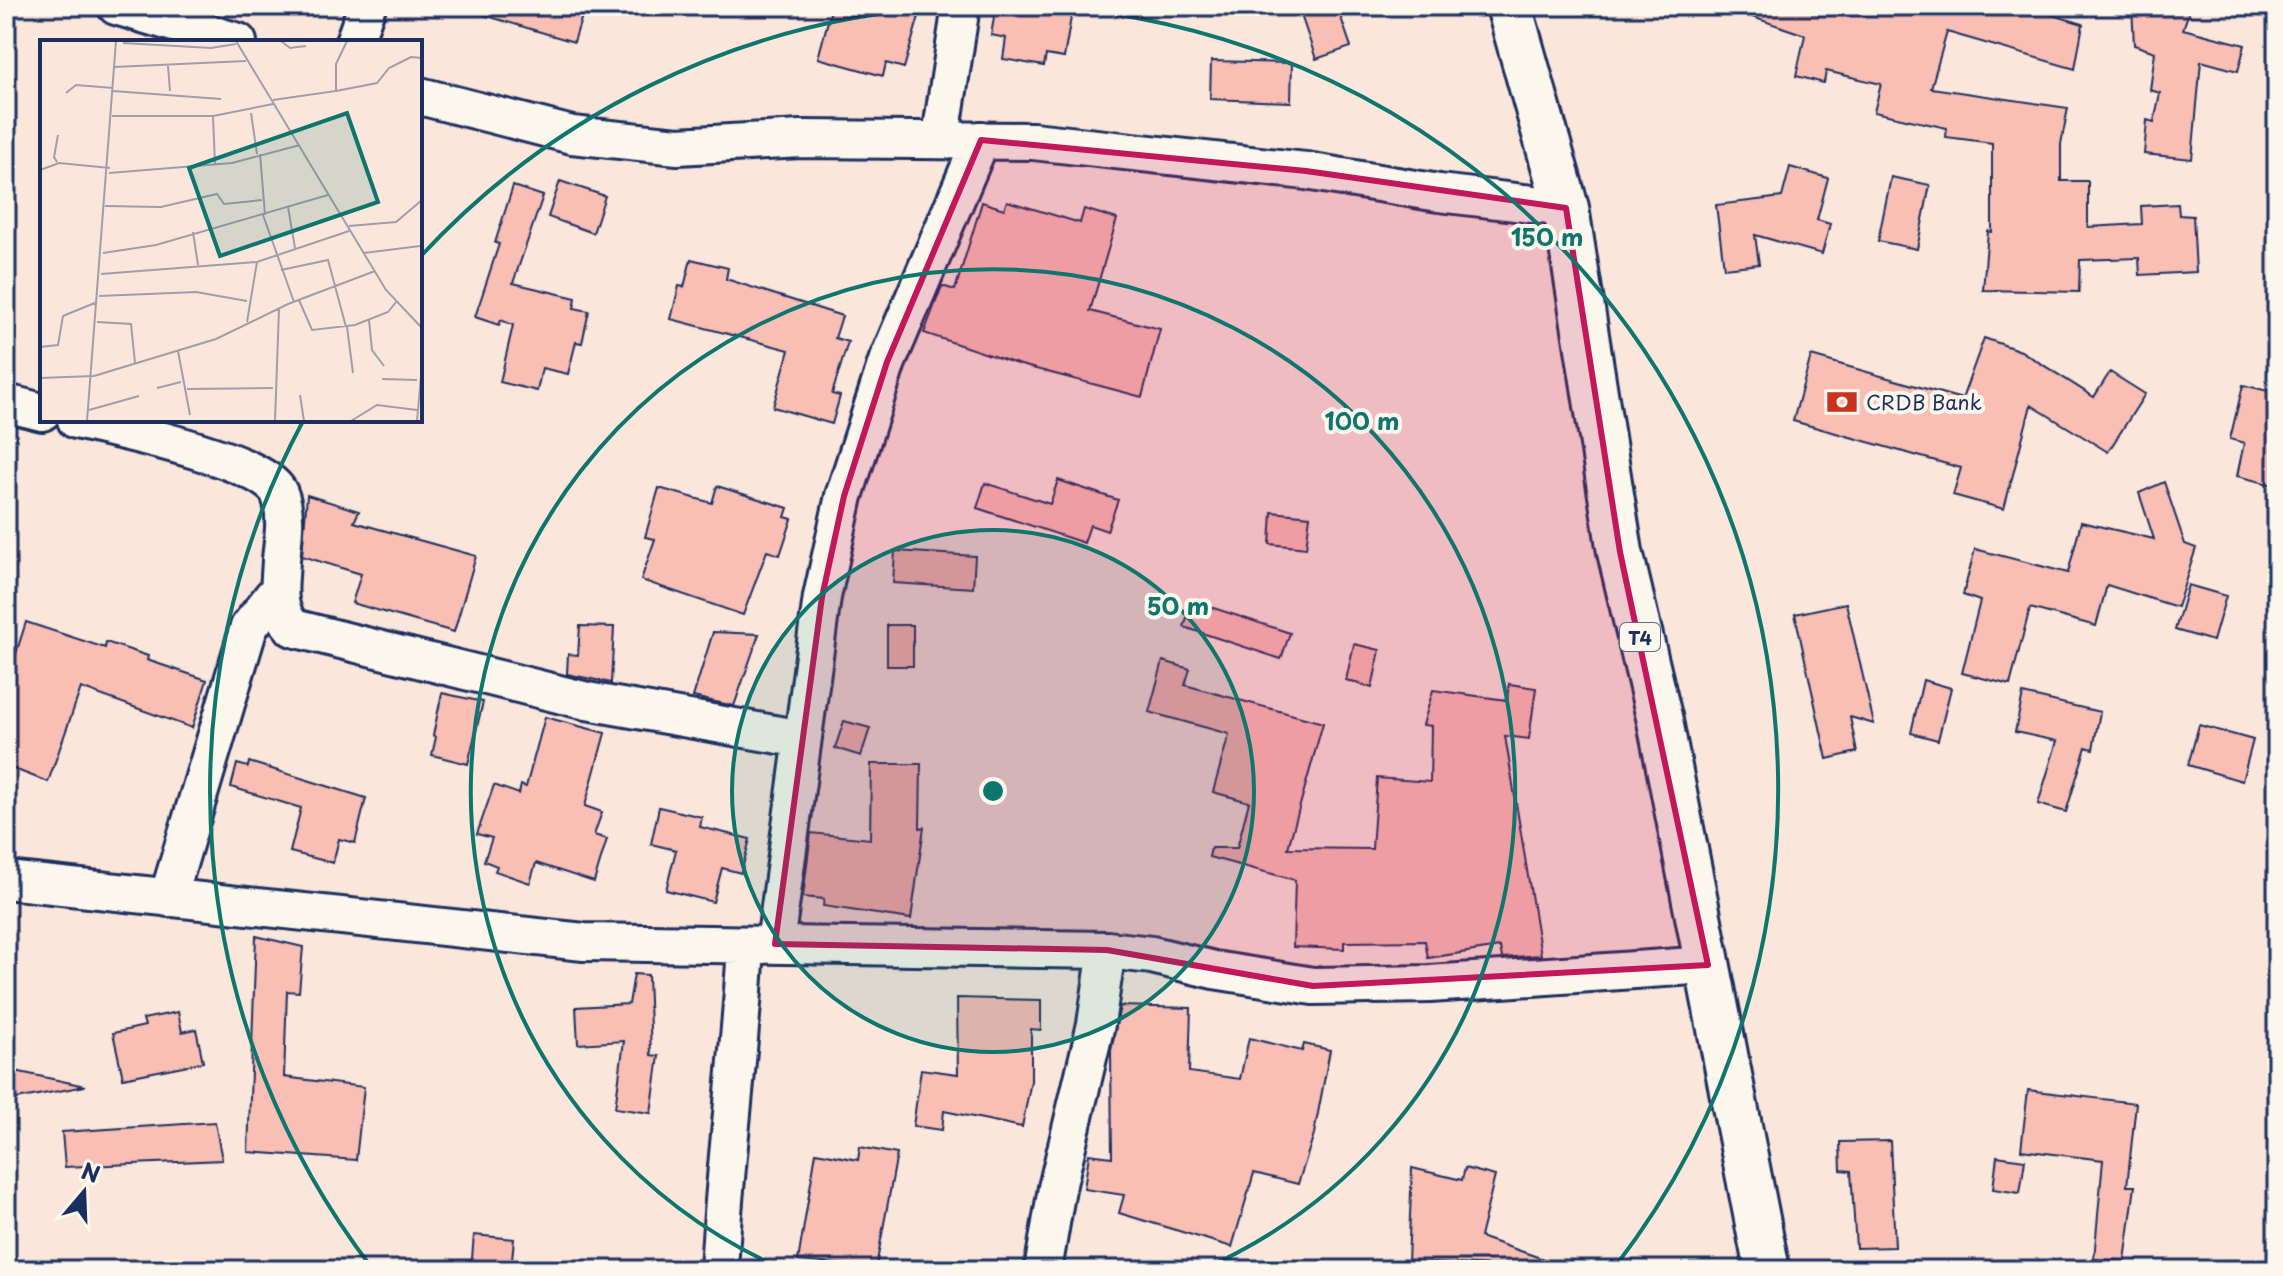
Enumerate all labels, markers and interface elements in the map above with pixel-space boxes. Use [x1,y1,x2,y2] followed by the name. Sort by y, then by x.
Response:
[40,40,422,422] inset map
[1511,218,1583,254] text: 150 m
[1825,385,1859,419] bank icon: CRDB Bank
[1866,387,1982,417] place label: CRDB Bank
[1325,402,1399,438] text: 100 m
[1147,587,1209,623] text: 50 m
[1620,623,1660,651] road number: T4
[979,777,1007,805] centre of rings
[44,1152,124,1232] north arrow
[77,1153,105,1190] text: N

